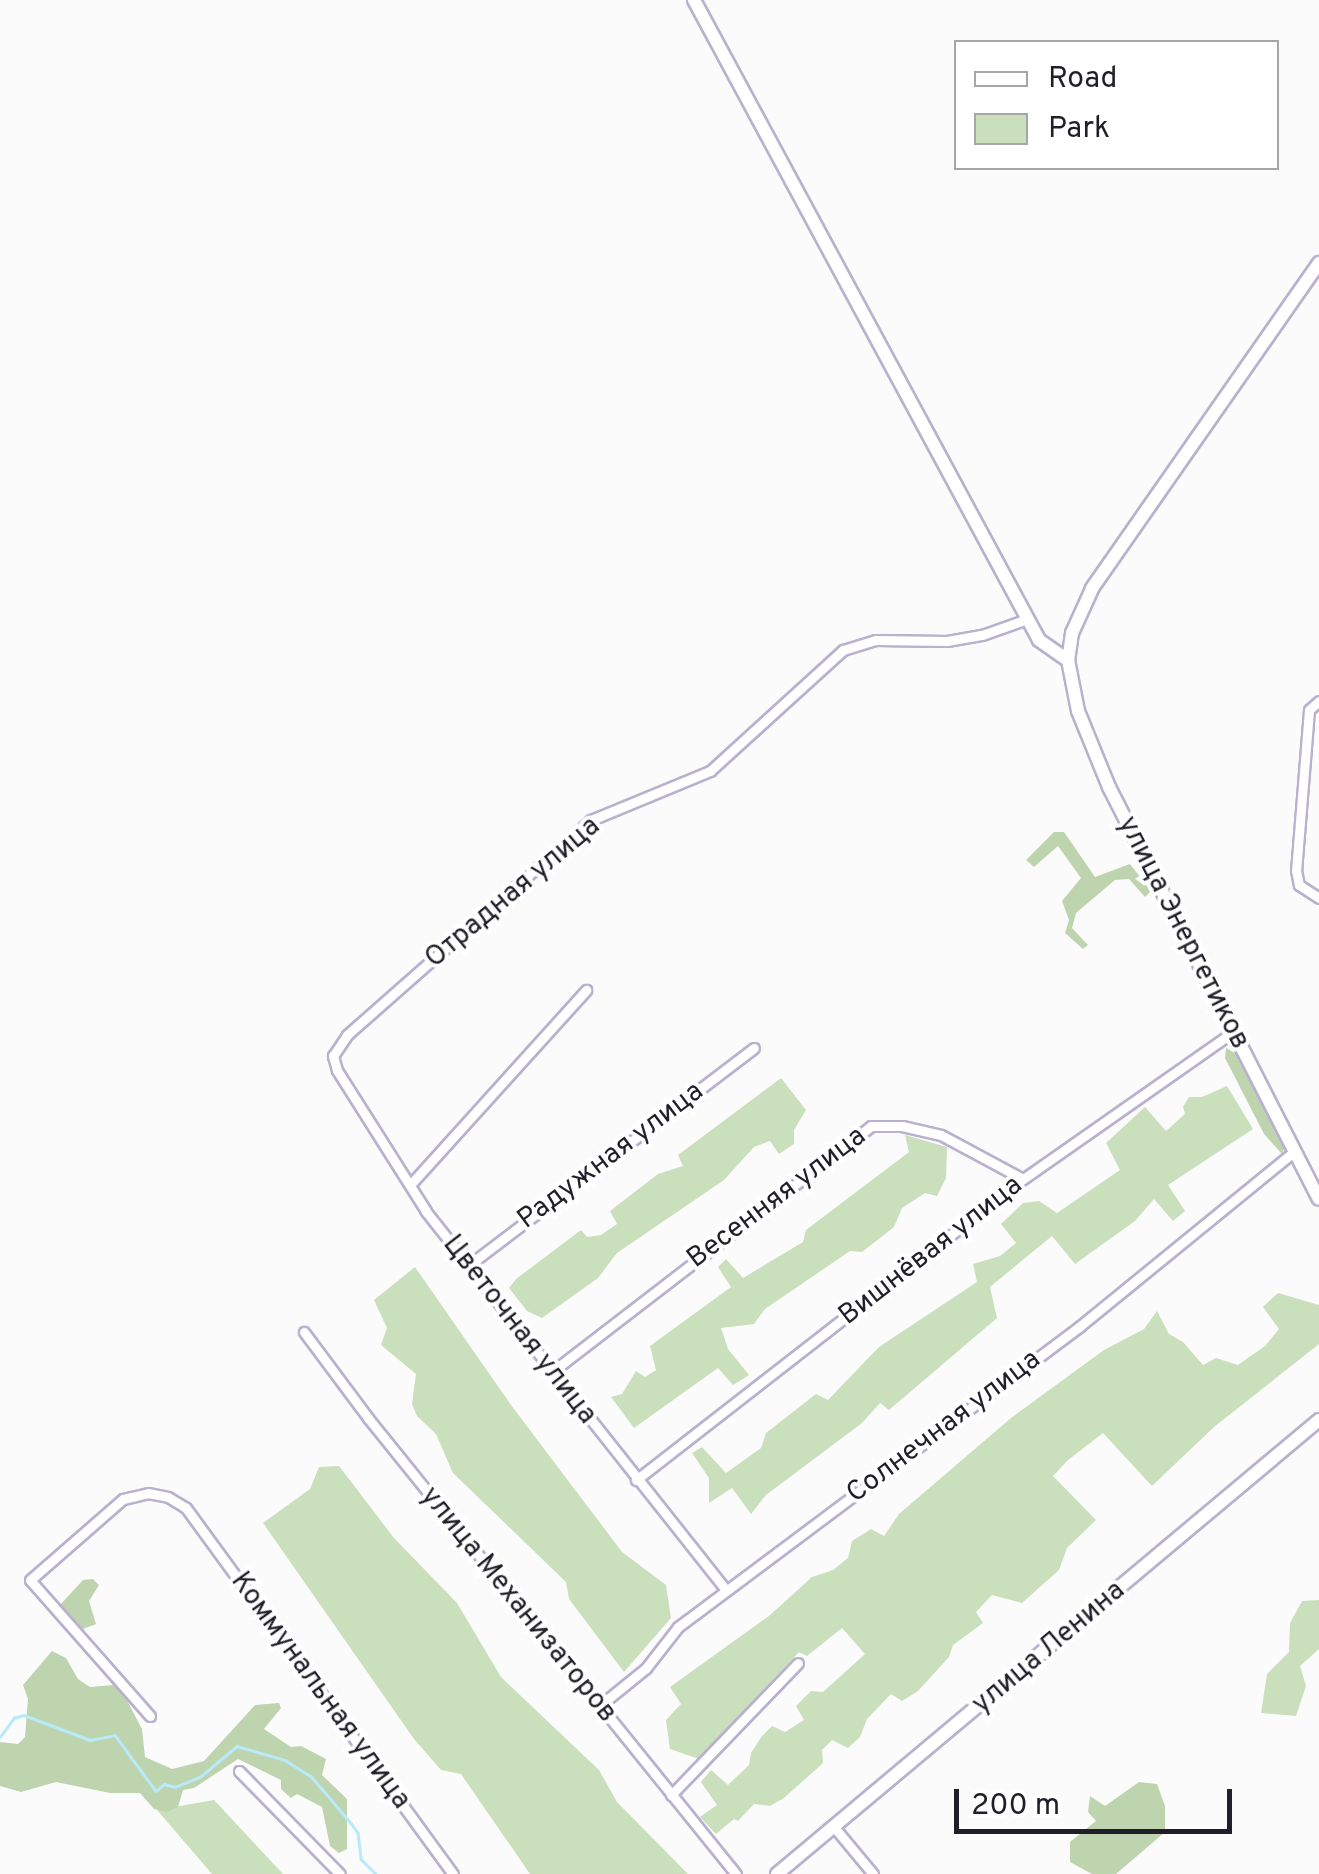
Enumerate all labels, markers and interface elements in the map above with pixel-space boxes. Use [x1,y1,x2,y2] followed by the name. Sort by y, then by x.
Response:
[954,40,1279,170] legend
[1048,61,1117,98] text: Road
[1048,111,1110,148] text: Park
[419,810,607,976] street label: Отрадная улица
[1110,811,1256,1055] street label: улица Энергетиков
[511,1075,711,1237] street label: Радужная улица
[681,1120,873,1276] street label: Весенняя улица
[833,1169,1029,1333] street label: Вишнёвая улица
[435,1229,603,1431] street label: Цветочная улица
[841,1343,1047,1511] street label: Солнечная улица
[413,1480,623,1730] street label: улица Механизаторов
[223,1566,417,1816] street label: Коммунальная улица
[966,1574,1132,1722] street label: улица Ленина
[959,1769,1236,1831] scale bar
[971,1788,1060,1825] text: 200 m

